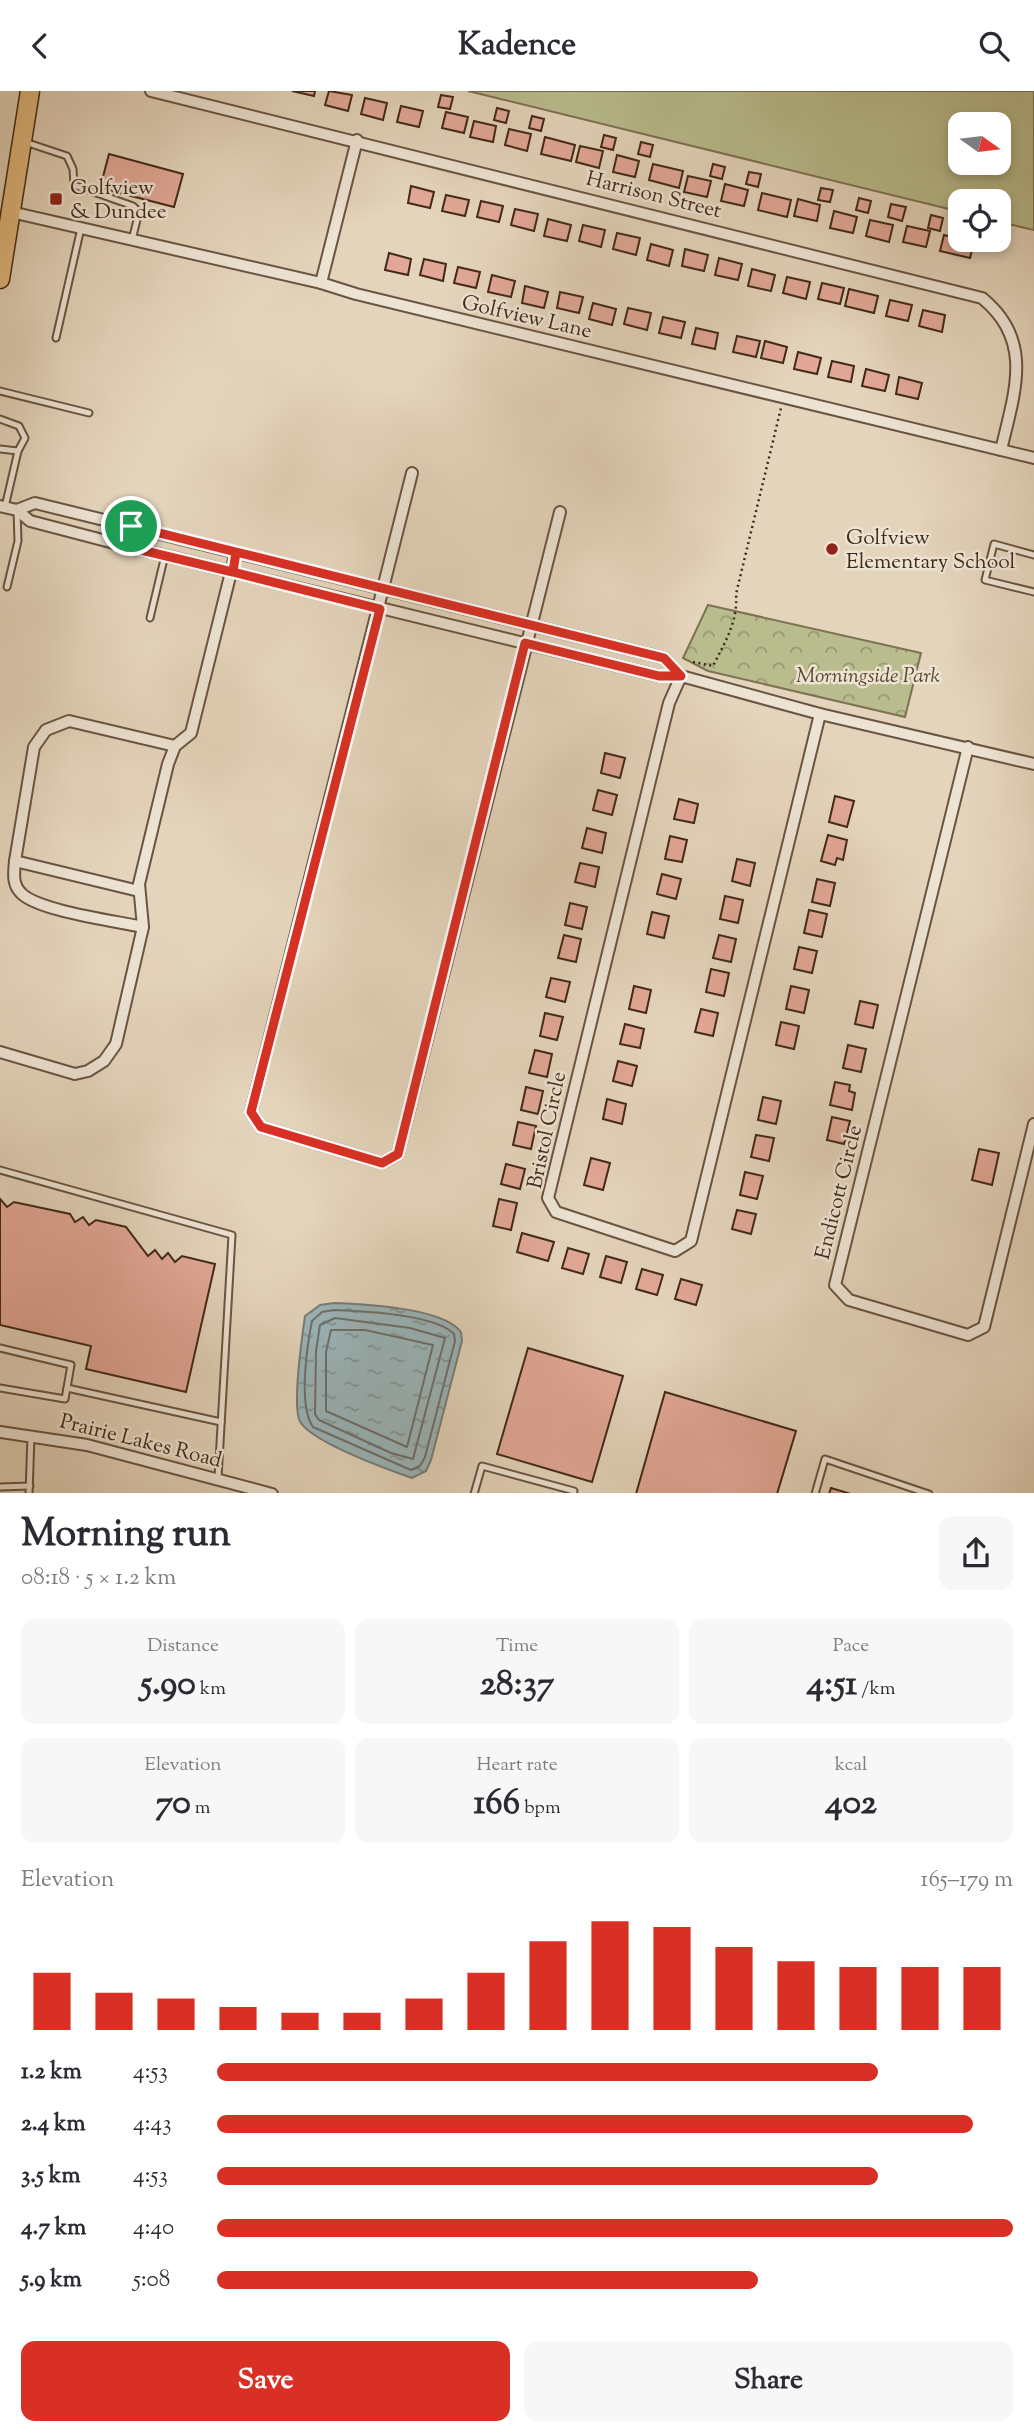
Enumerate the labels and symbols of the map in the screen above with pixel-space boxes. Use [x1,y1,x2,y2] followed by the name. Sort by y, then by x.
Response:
[948,112,1012,175] north arrow
[583,165,724,227] street label: Harrison Street
[70,174,167,228] place label: Golfview & Dundee
[48,191,64,207] marker: Golfview & Dundee
[459,288,594,347] street label: Golfview Lane
[101,496,161,556] pin
[846,524,1016,578] place label: Golfview Elementary School
[824,541,840,557] marker: Golfview Elementary School
[796,662,941,692] park label: Morningside Park
[521,1069,575,1192] street label: Bristol Circle
[809,1122,871,1263] street label: Endicott Circle
[56,1407,225,1477] street label: Prairie Lakes Road

